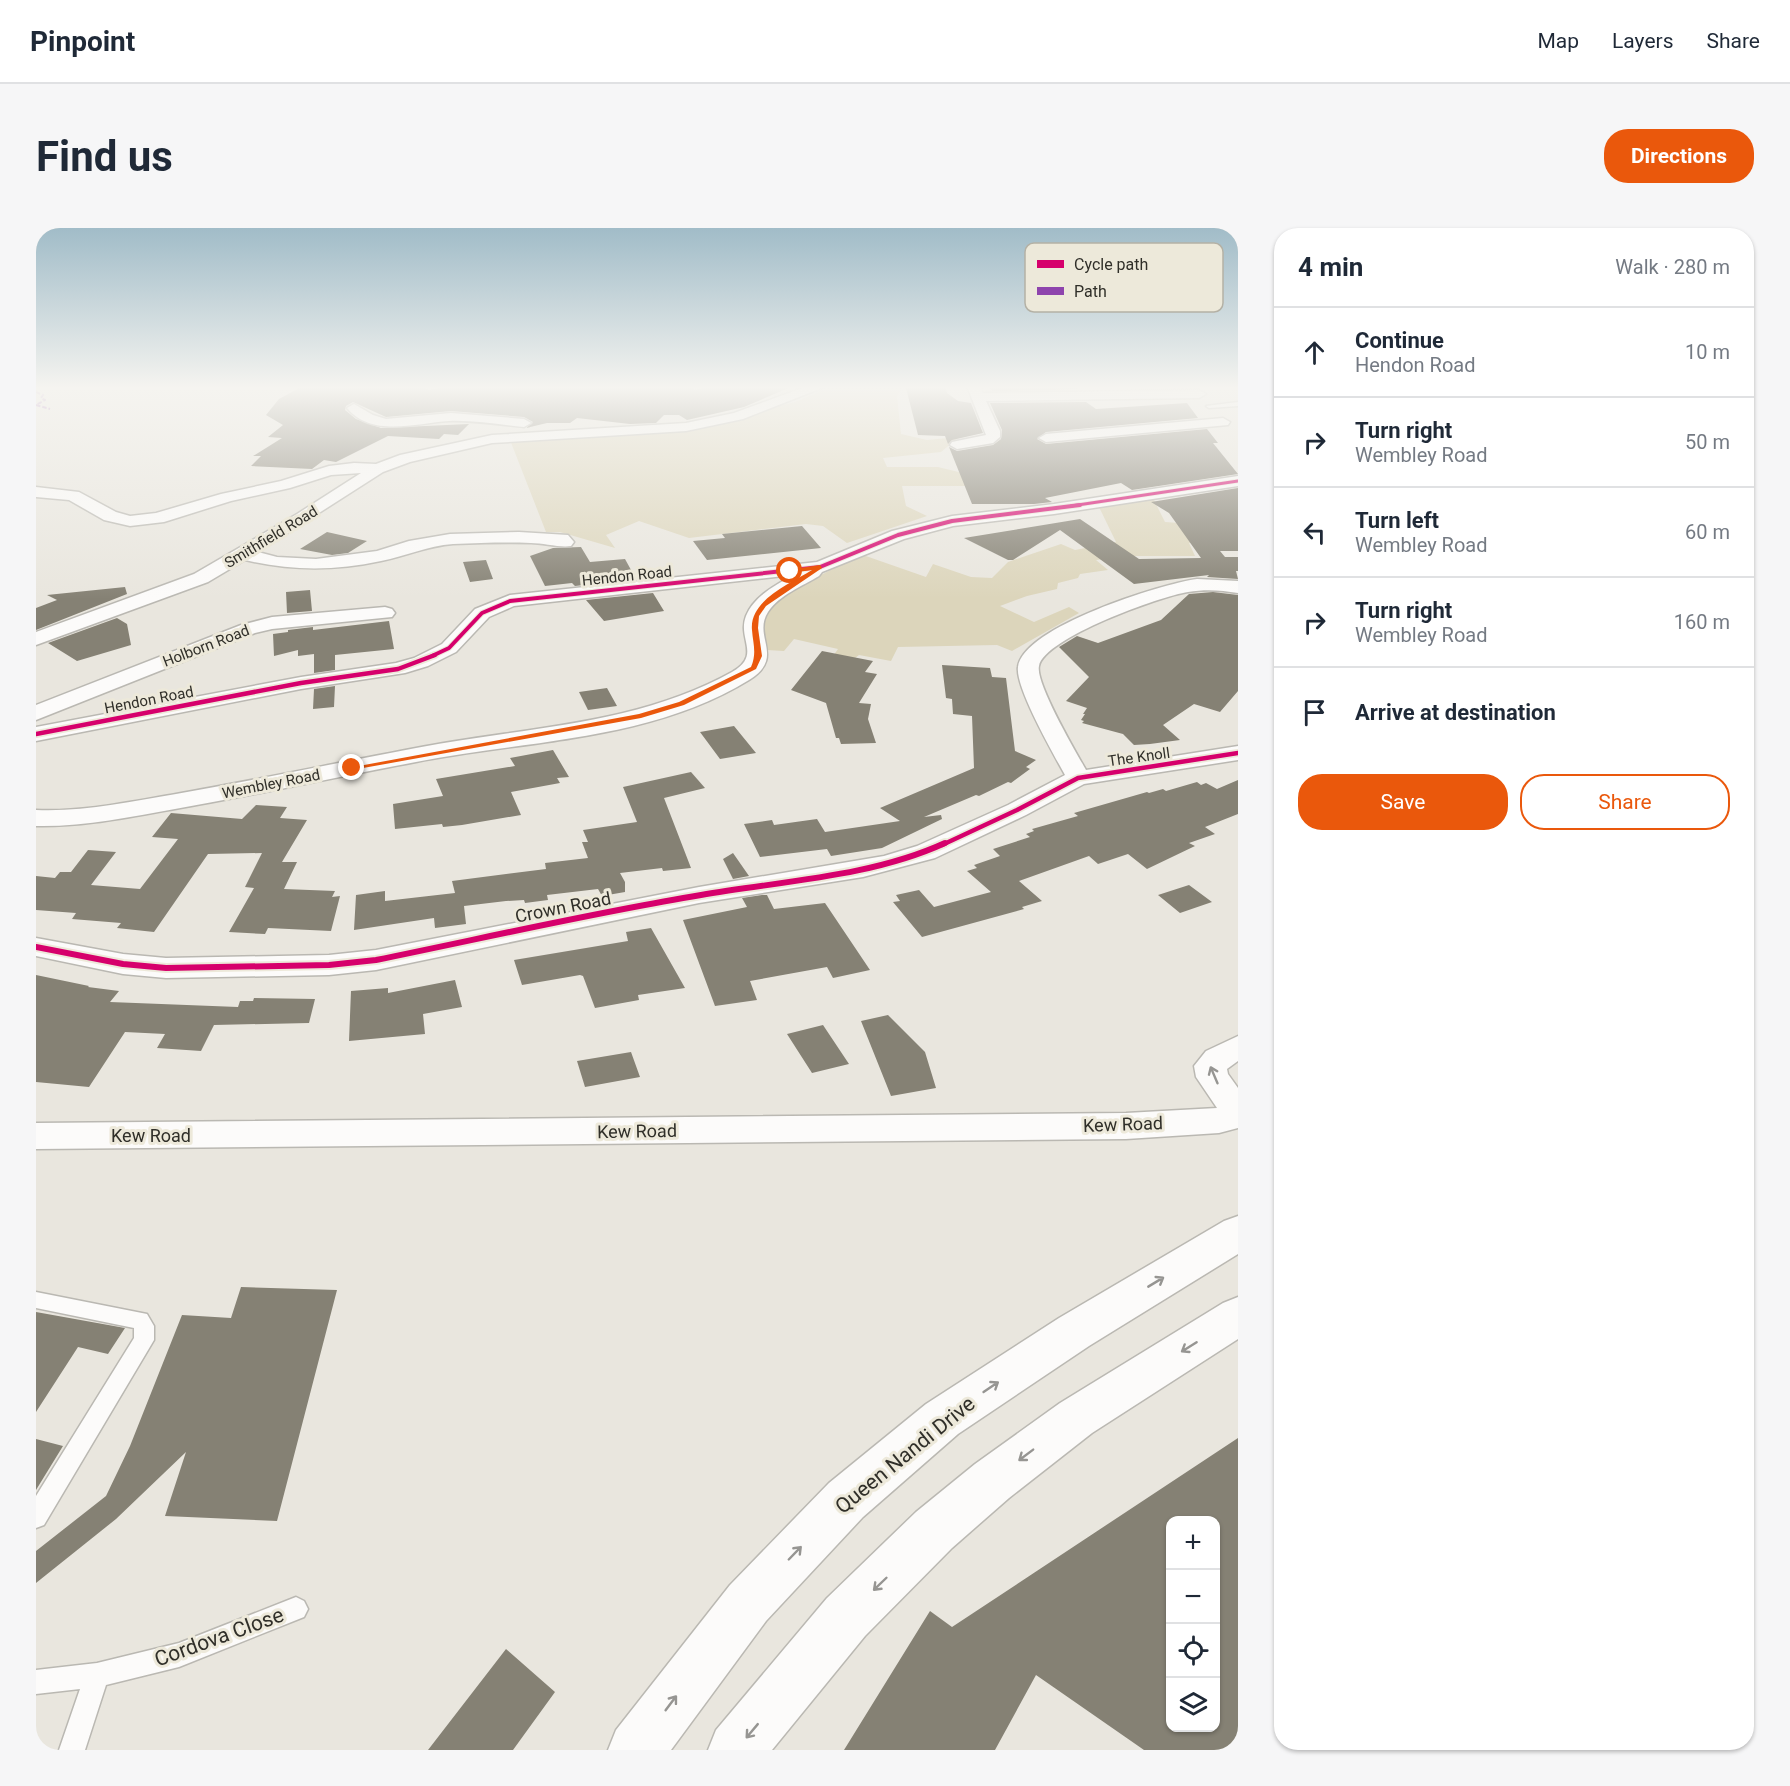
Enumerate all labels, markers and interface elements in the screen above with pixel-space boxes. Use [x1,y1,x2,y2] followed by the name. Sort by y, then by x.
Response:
[30,25,135,58] text: Pinpoint
[1537,29,1579,53] text: Map
[1612,29,1673,53] text: Layers
[1706,29,1760,53] text: Share
[1604,129,1754,183] button: Directions
[36,132,173,181] text: Find us
[1025,243,1223,312] legend
[1298,252,1363,282] text: 4 min
[1074,255,1148,274] text: Cycle path
[1615,255,1730,279] text: Walk · 280 m
[1074,282,1107,301] text: Path
[1355,328,1444,353] text: Continue
[1298,336,1331,369] icon: ahead
[1685,340,1730,364] text: 10 m
[1355,353,1476,377] text: Hendon Road
[1355,418,1452,443] text: Turn right
[1298,426,1331,459] icon: right
[1685,430,1730,454] text: 50 m
[1355,443,1487,467] text: Wembley Road
[221,502,321,572] street label: Smithfield Road
[1355,508,1439,533] text: Turn left
[1298,516,1331,549] icon: left
[1685,520,1730,544] text: 60 m
[1355,533,1487,557] text: Wembley Road
[776,557,802,583] route start
[581,562,673,590] street label: Hendon Road
[1355,598,1452,623] text: Turn right
[1298,606,1331,639] icon: right
[1674,610,1730,634] text: 160 m
[160,621,252,671] street label: Holborn Road
[1355,623,1487,647] text: Wembley Road
[103,683,195,717] street label: Hendon Road
[1298,696,1331,729] icon: arrive
[1355,700,1556,725] text: Arrive at destination
[1107,744,1171,770] street label: The Knoll
[338,754,364,780] route end
[221,766,321,802] street label: Wembley Road
[1298,774,1508,830] button: Save
[1520,774,1730,830] button: Share
[513,887,613,927] street label: Crown Road
[1208,1067,1219,1085] one-way arrow
[1083,1112,1163,1136] street label: Kew Road
[597,1120,677,1142] street label: Kew Road
[111,1125,191,1146] street label: Kew Road
[1147,1276,1164,1288] one-way arrow
[1181,1341,1197,1353] one-way arrow
[982,1380,999,1392] one-way arrow
[830,1391,980,1519] street label: Queen Nandi Drive
[1019,1449,1035,1461] one-way arrow
[1166,1516,1220,1732] map controls
[1166,1516,1220,1570] button: +
[788,1546,803,1561] one-way arrow
[1166,1570,1220,1624] button: −
[873,1576,888,1591] one-way arrow
[151,1603,287,1671] street label: Cordova Close
[1166,1624,1220,1678] button: locate
[1166,1678,1220,1732] button: layers
[665,1696,678,1712] one-way arrow
[746,1722,759,1738] one-way arrow

